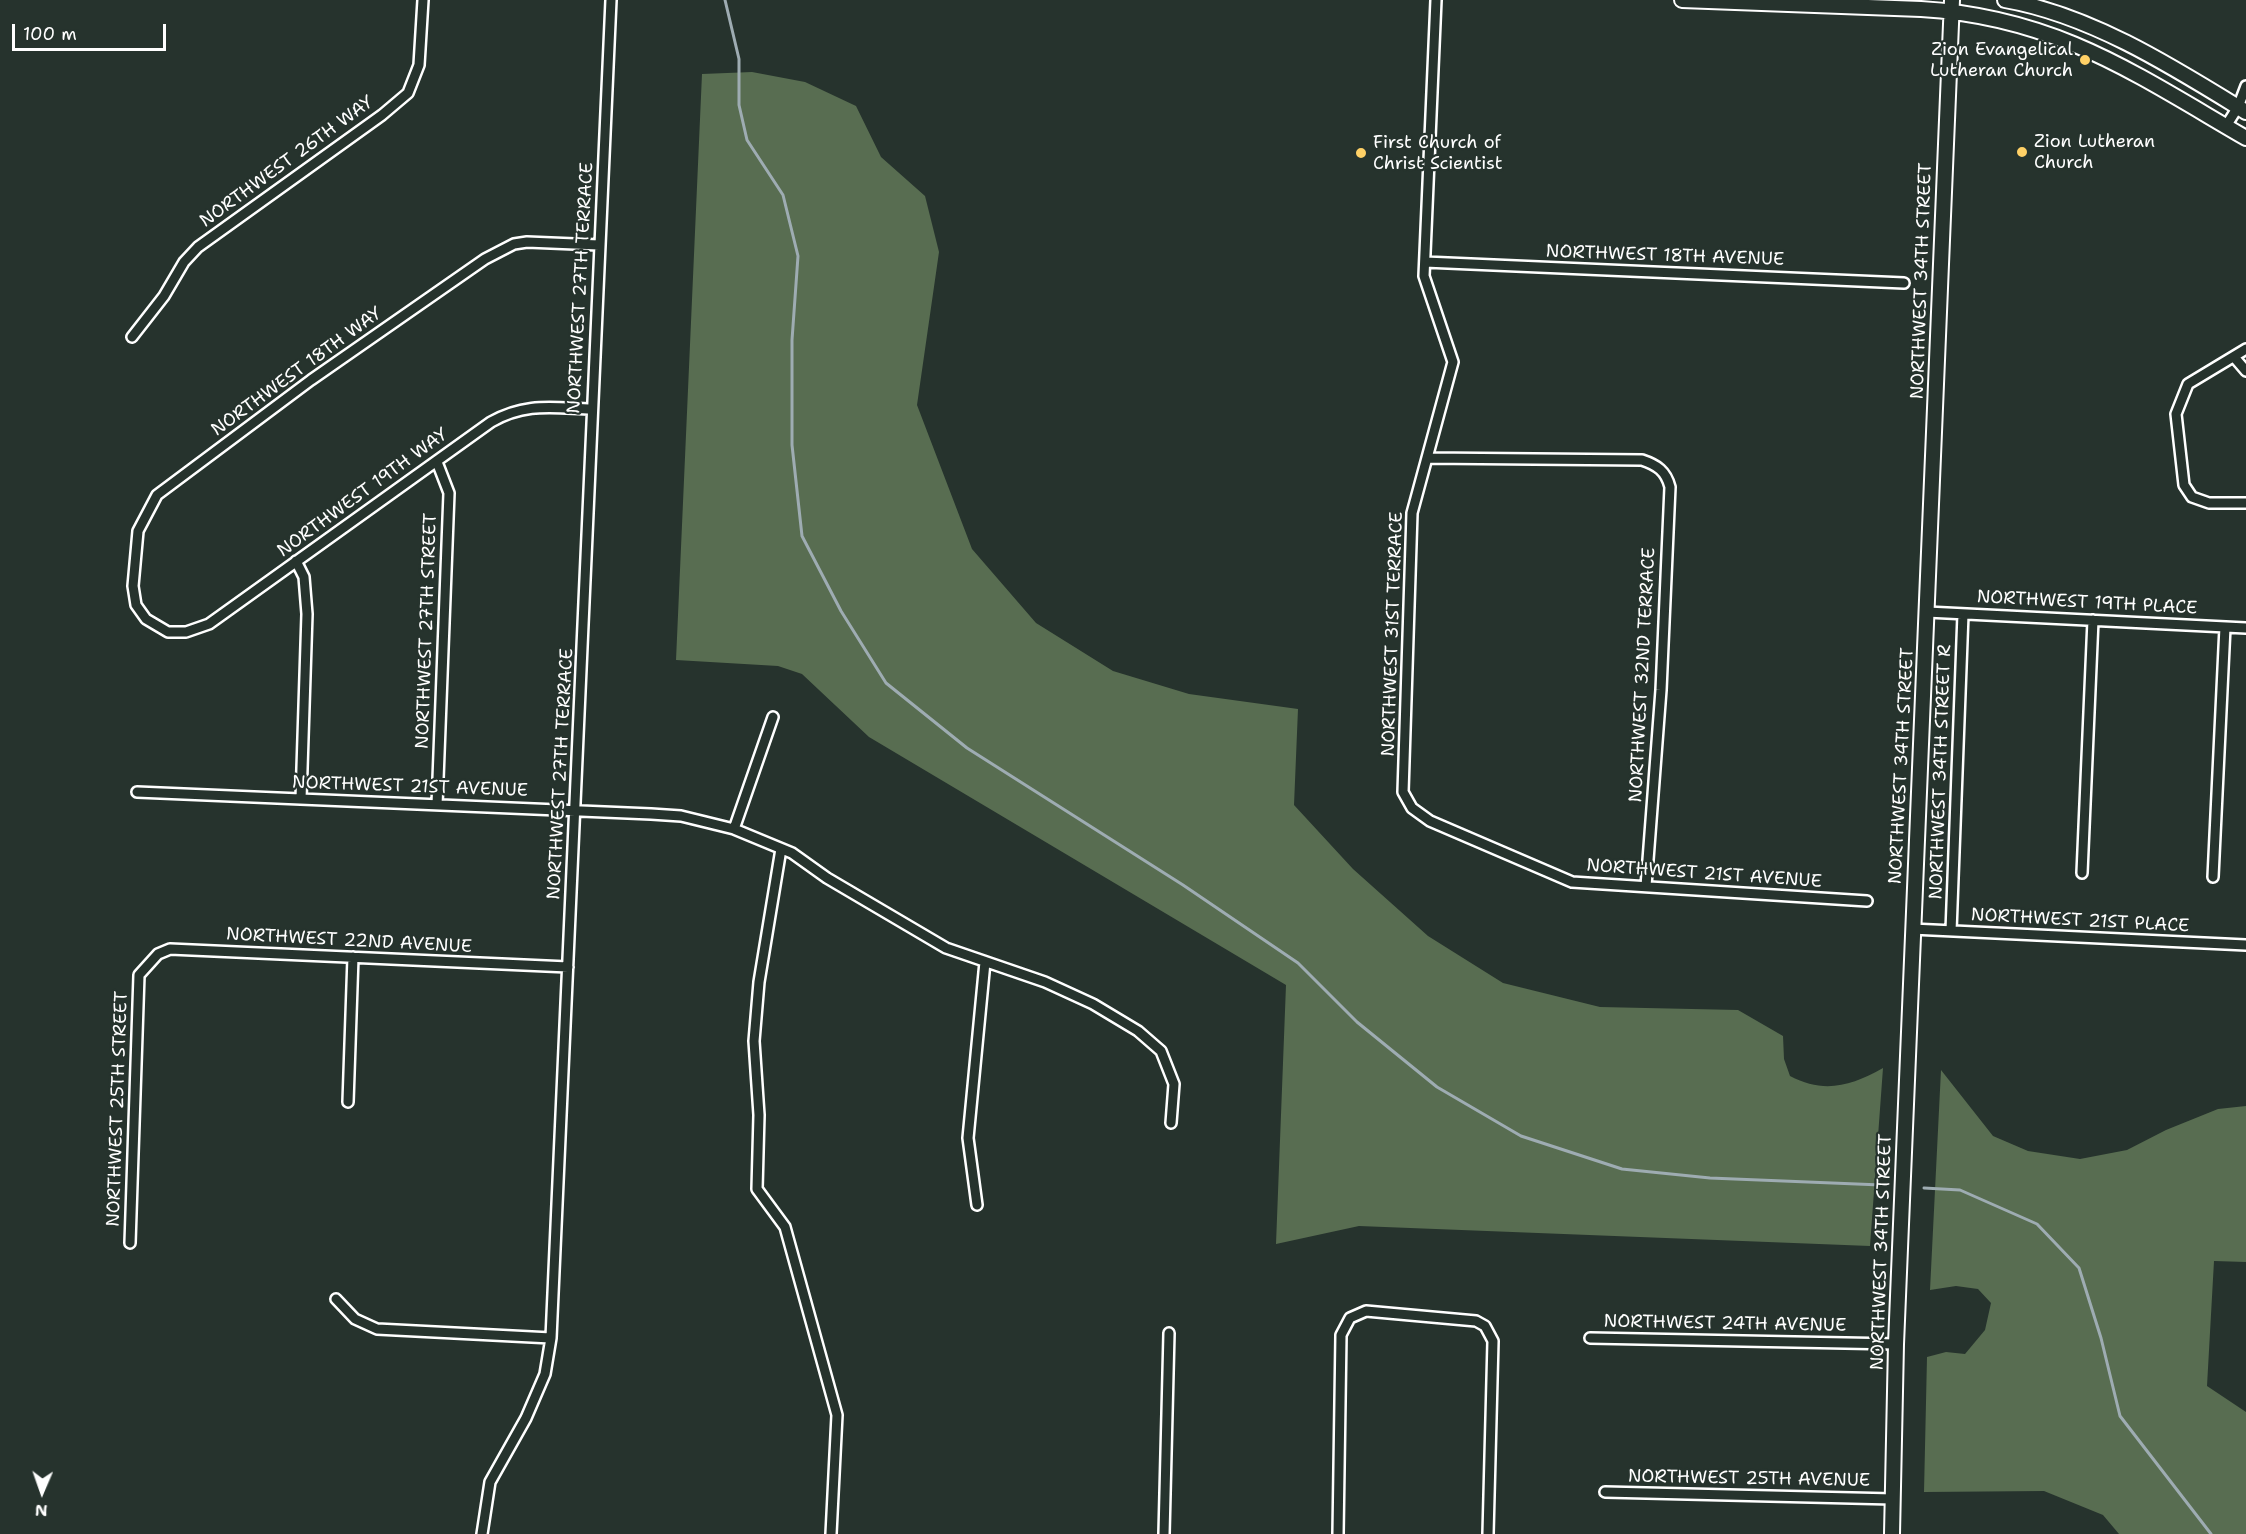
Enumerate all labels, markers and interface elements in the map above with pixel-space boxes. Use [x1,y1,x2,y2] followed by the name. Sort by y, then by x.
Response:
[15,12,170,50] scale bar
[23,22,77,46] text: 100 m
[1930,39,2073,82] place label: Zion Evangelical Lutheran Church
[2078,53,2092,67] marker: Zion Evangelical Lutheran Church
[196,92,378,232] street label: NORTHWEST 26TH WAY
[2034,131,2155,174] place label: Zion Lutheran Church
[1373,132,1503,174] place label: First Church of Christ Scientist
[2015,145,2029,159] marker: Zion Lutheran Church
[1354,146,1368,160] marker: First Church of Christ Scientist
[564,162,598,414] street label: NORTHWEST 27TH TERRACE
[1907,162,1937,400] street label: NORTHWEST 34TH STREET
[1545,241,1785,271] street label: NORTHWEST 18TH AVENUE
[207,303,387,441] street label: NORTHWEST 18TH WAY
[273,424,453,562] street label: NORTHWEST 19TH WAY
[1378,511,1408,757] street label: NORTHWEST 31ST TERRACE
[412,513,442,749] street label: NORTHWEST 27TH STREET
[1626,547,1660,803] street label: NORTHWEST 32ND TERRACE
[1976,586,2198,620] street label: NORTHWEST 19TH PLACE
[1926,644,1956,900] street label: NORTHWEST 34TH STREET R
[1885,647,1919,885] street label: NORTHWEST 34TH STREET
[544,648,578,900] street label: NORTHWEST 27TH TERRACE
[292,772,528,802] street label: NORTHWEST 21ST AVENUE
[1585,855,1823,893] street label: NORTHWEST 21ST AVENUE
[1970,904,2190,938] street label: NORTHWEST 21ST PLACE
[226,924,472,958] street label: NORTHWEST 22ND AVENUE
[103,991,133,1227] street label: NORTHWEST 25TH STREET
[1867,1133,1897,1371] street label: NORTHWEST 34TH STREET
[1603,1311,1847,1337] street label: NORTHWEST 24TH AVENUE
[12,1462,72,1522] north arrow
[1628,1466,1870,1492] street label: NORTHWEST 25TH AVENUE
[35,1500,48,1521] text: N

